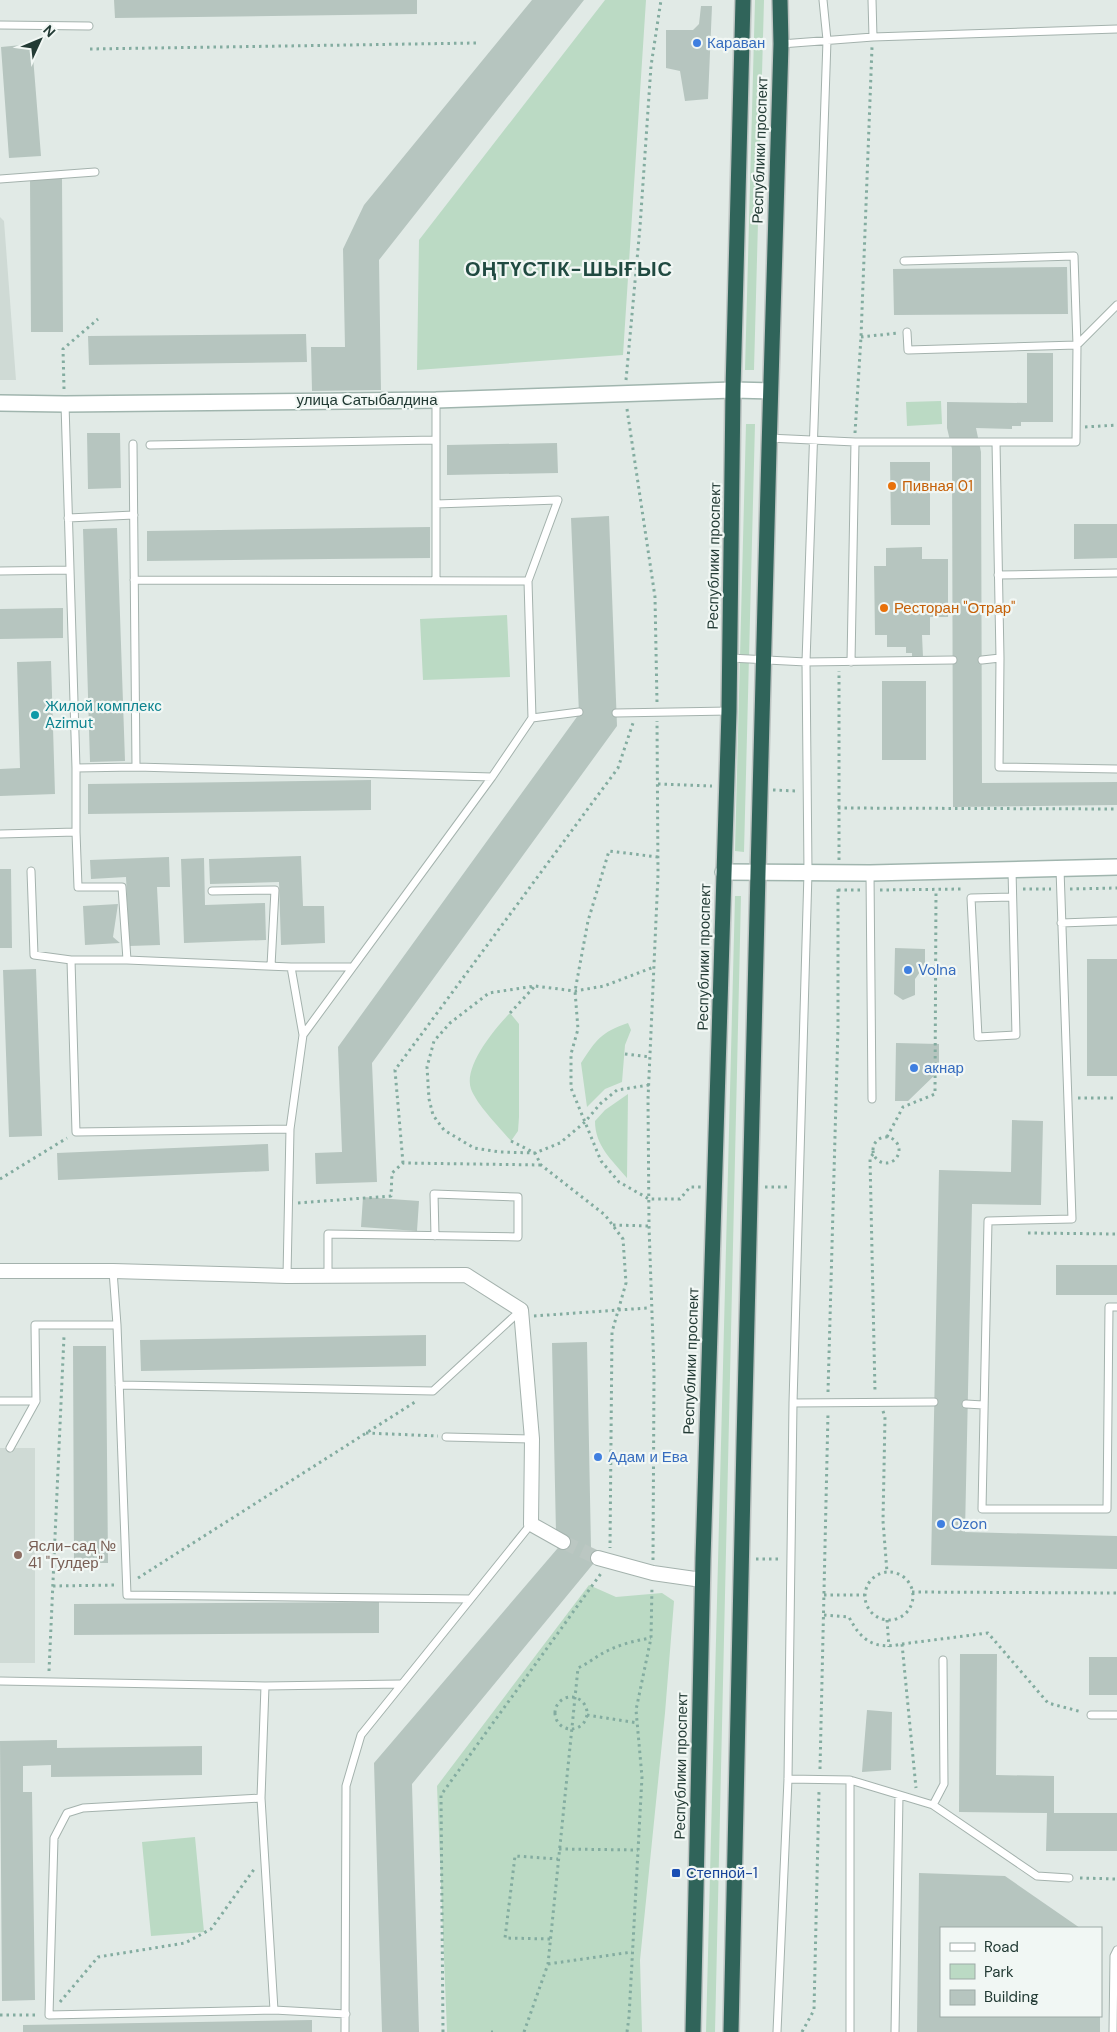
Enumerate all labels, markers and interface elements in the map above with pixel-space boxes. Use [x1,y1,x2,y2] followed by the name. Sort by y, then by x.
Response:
[15,15,65,65] north arrow
[39,21,59,41] text: N
[707,33,765,53] place label: Караван
[691,37,703,49] marker: Караван
[747,76,773,224] street label: Республики проспект
[465,256,673,282] district label: ОҢТҮСТІК-ШЫҒЫС
[297,390,438,410] street label: улица Сатыбалдина
[902,476,973,496] place label: Пивная 01
[886,480,898,492] marker: Пивная 01
[703,482,725,630] street label: Республики проспект
[894,598,1016,618] place label: Ресторан "Отрар"
[878,602,890,614] marker: Ресторан "Отрар"
[45,696,162,733] place label: Жилой комплекс Azimut
[29,709,41,721] marker: Жилой комплекс Azimut
[693,883,715,1031] street label: Республики проспект
[918,960,956,980] place label: Volna
[902,964,914,976] marker: Volna
[924,1058,964,1078] place label: акнар
[908,1062,920,1074] marker: акнар
[678,1287,704,1435] street label: Республики проспект
[608,1447,689,1467] place label: Адам и Ева
[592,1451,604,1463] marker: Адам и Ева
[951,1514,987,1534] place label: Ozon
[935,1518,947,1530] marker: Ozon
[28,1536,116,1573] place label: Ясли-сад № 41 "Гулдер"
[12,1549,24,1561] marker: Ясли-сад № 41 "Гулдер"
[670,1692,692,1840] street label: Республики проспект
[686,1863,758,1883] place label: Степной-1
[670,1867,682,1879] marker: Степной-1
[940,1927,1102,2017] legend
[984,1937,1019,1957] text: Road
[984,1962,1014,1982] text: Park
[984,1987,1039,2007] text: Building

